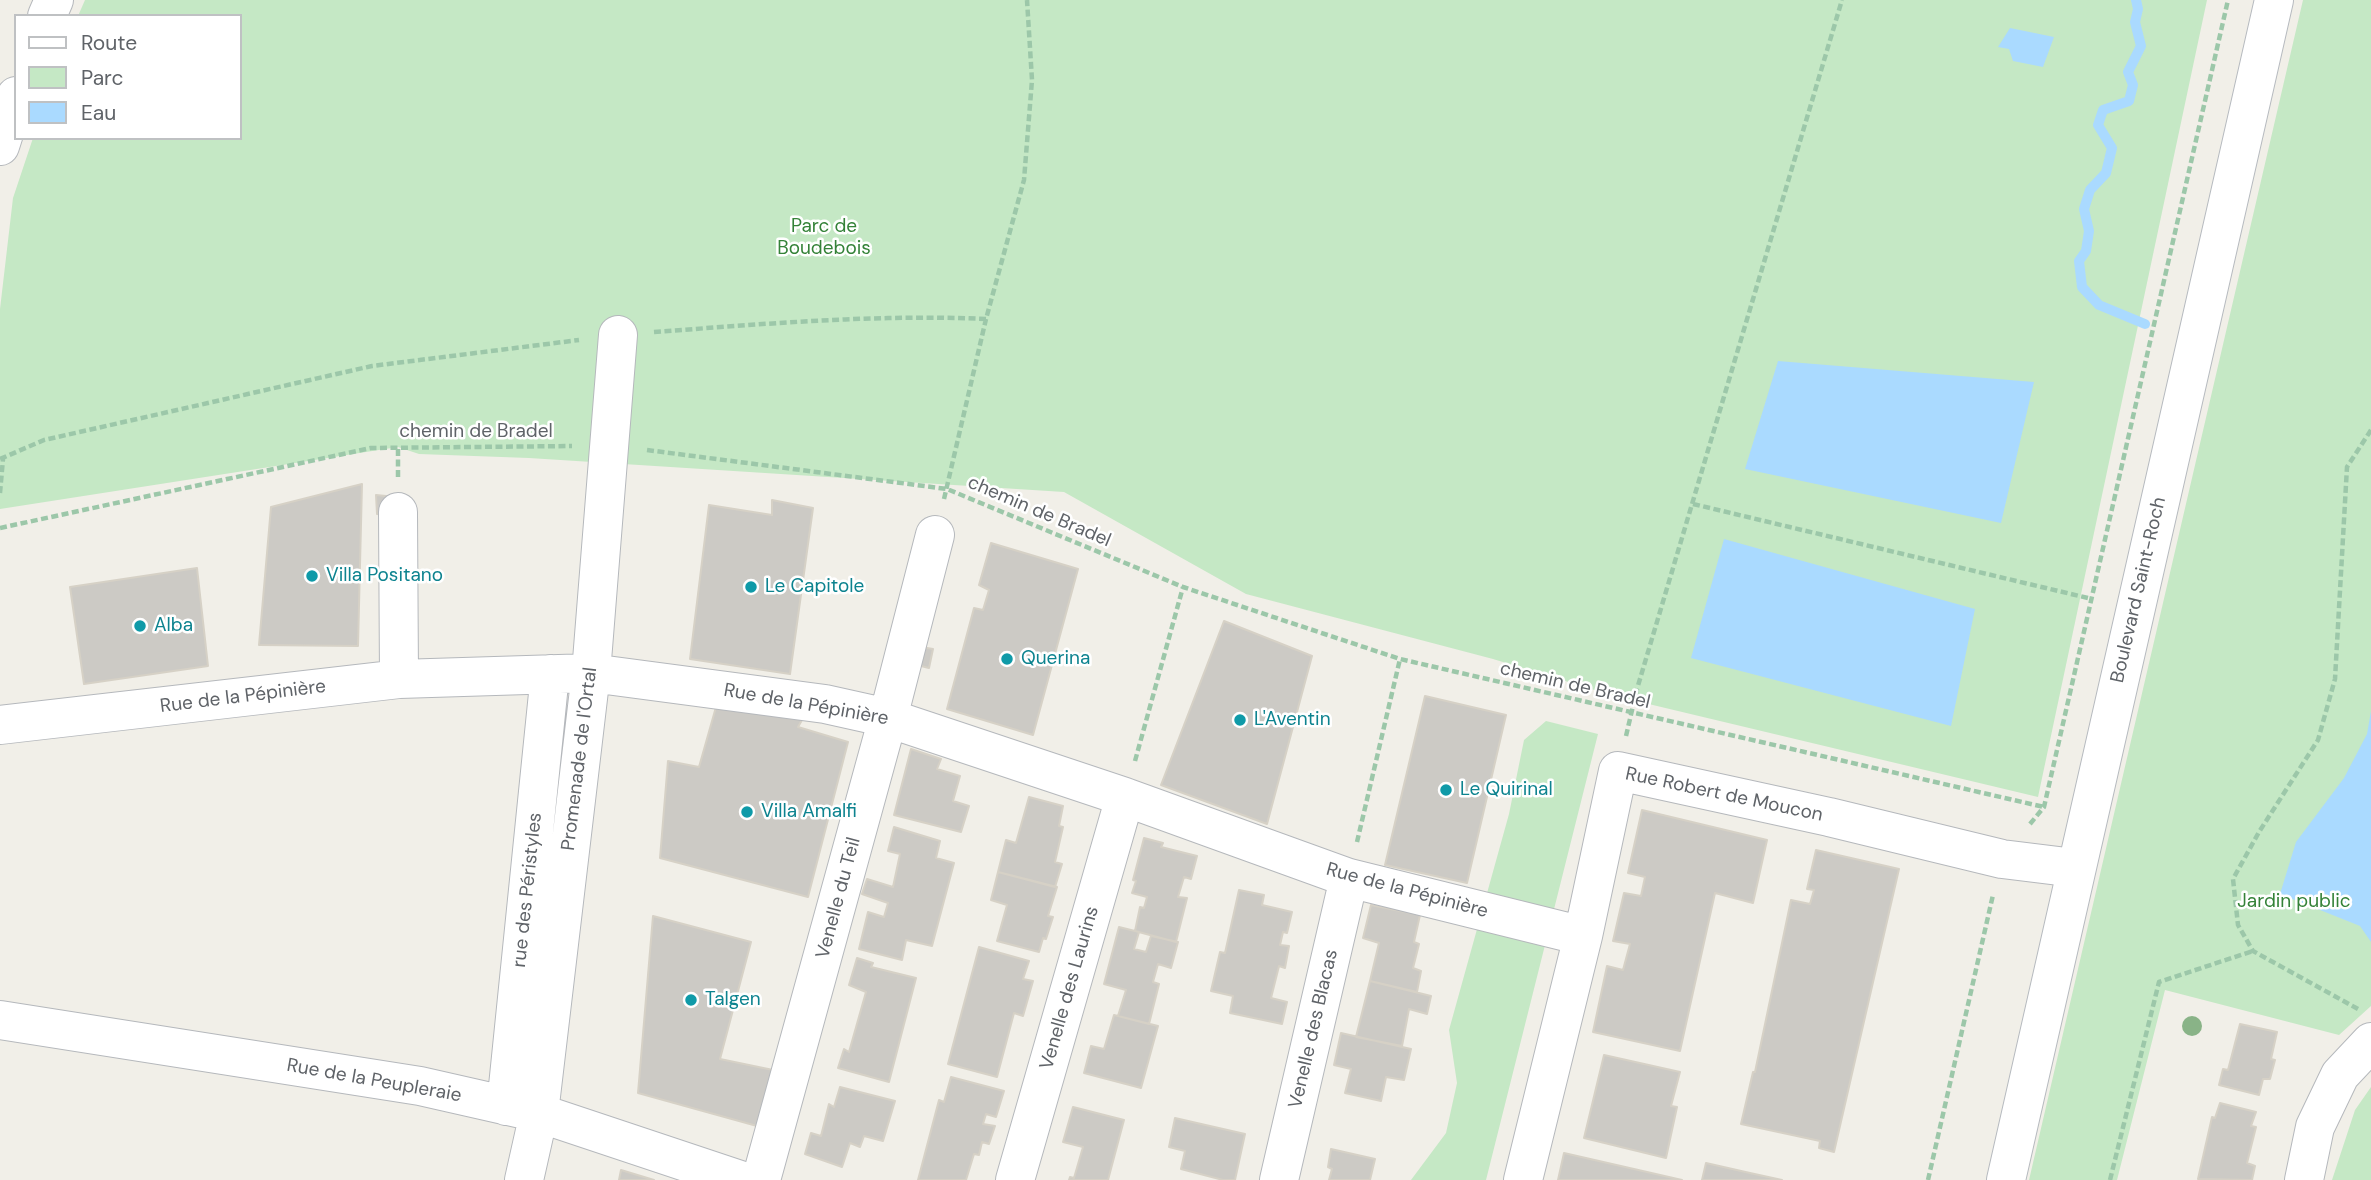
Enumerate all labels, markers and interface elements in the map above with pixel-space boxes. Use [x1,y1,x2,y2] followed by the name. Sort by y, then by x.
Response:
[14,14,242,140] legend
[81,29,137,57] text: Route
[81,64,124,92] text: Parc
[81,99,116,127] text: Eau
[777,216,871,260] park label: Parc de Boudebois
[399,421,553,443] street label: chemin de Bradel
[964,472,1114,552] street label: chemin de Bradel
[2107,495,2171,685] street label: Boulevard Saint-Roch
[326,565,443,587] place label: Villa Positano
[304,568,320,584] marker: Villa Positano
[765,576,864,598] place label: Le Capitole
[743,579,759,595] marker: Le Capitole
[154,615,193,637] place label: Alba
[132,618,148,634] marker: Alba
[1021,648,1090,670] place label: Querina
[999,651,1015,667] marker: Querina
[1498,658,1652,714] street label: chemin de Bradel
[557,666,603,852] street label: Promenade de l'Ortal
[159,676,327,718] street label: Rue de la Pépinière
[722,679,890,731] street label: Rue de la Pépinière
[1254,709,1331,731] place label: L'Aventin
[1232,712,1248,728] marker: L'Aventin
[1623,763,1825,827] street label: Rue Robert de Moucon
[1460,779,1553,801] place label: Le Quirinal
[1438,782,1454,798] marker: Le Quirinal
[761,801,857,823] place label: Villa Amalfi
[739,804,755,820] marker: Villa Amalfi
[509,811,547,969] street label: rue des Péristyles
[812,835,866,961] street label: Venelle du Teil
[1323,858,1491,924] street label: Rue de la Pépinière
[2237,891,2351,913] park label: Jardin public
[1036,904,1104,1072] street label: Venelle des Laurins
[1285,947,1343,1111] street label: Venelle des Blacas
[705,989,761,1011] place label: Talgen
[683,992,699,1008] marker: Talgen
[285,1054,463,1108] street label: Rue de la Peupleraie

